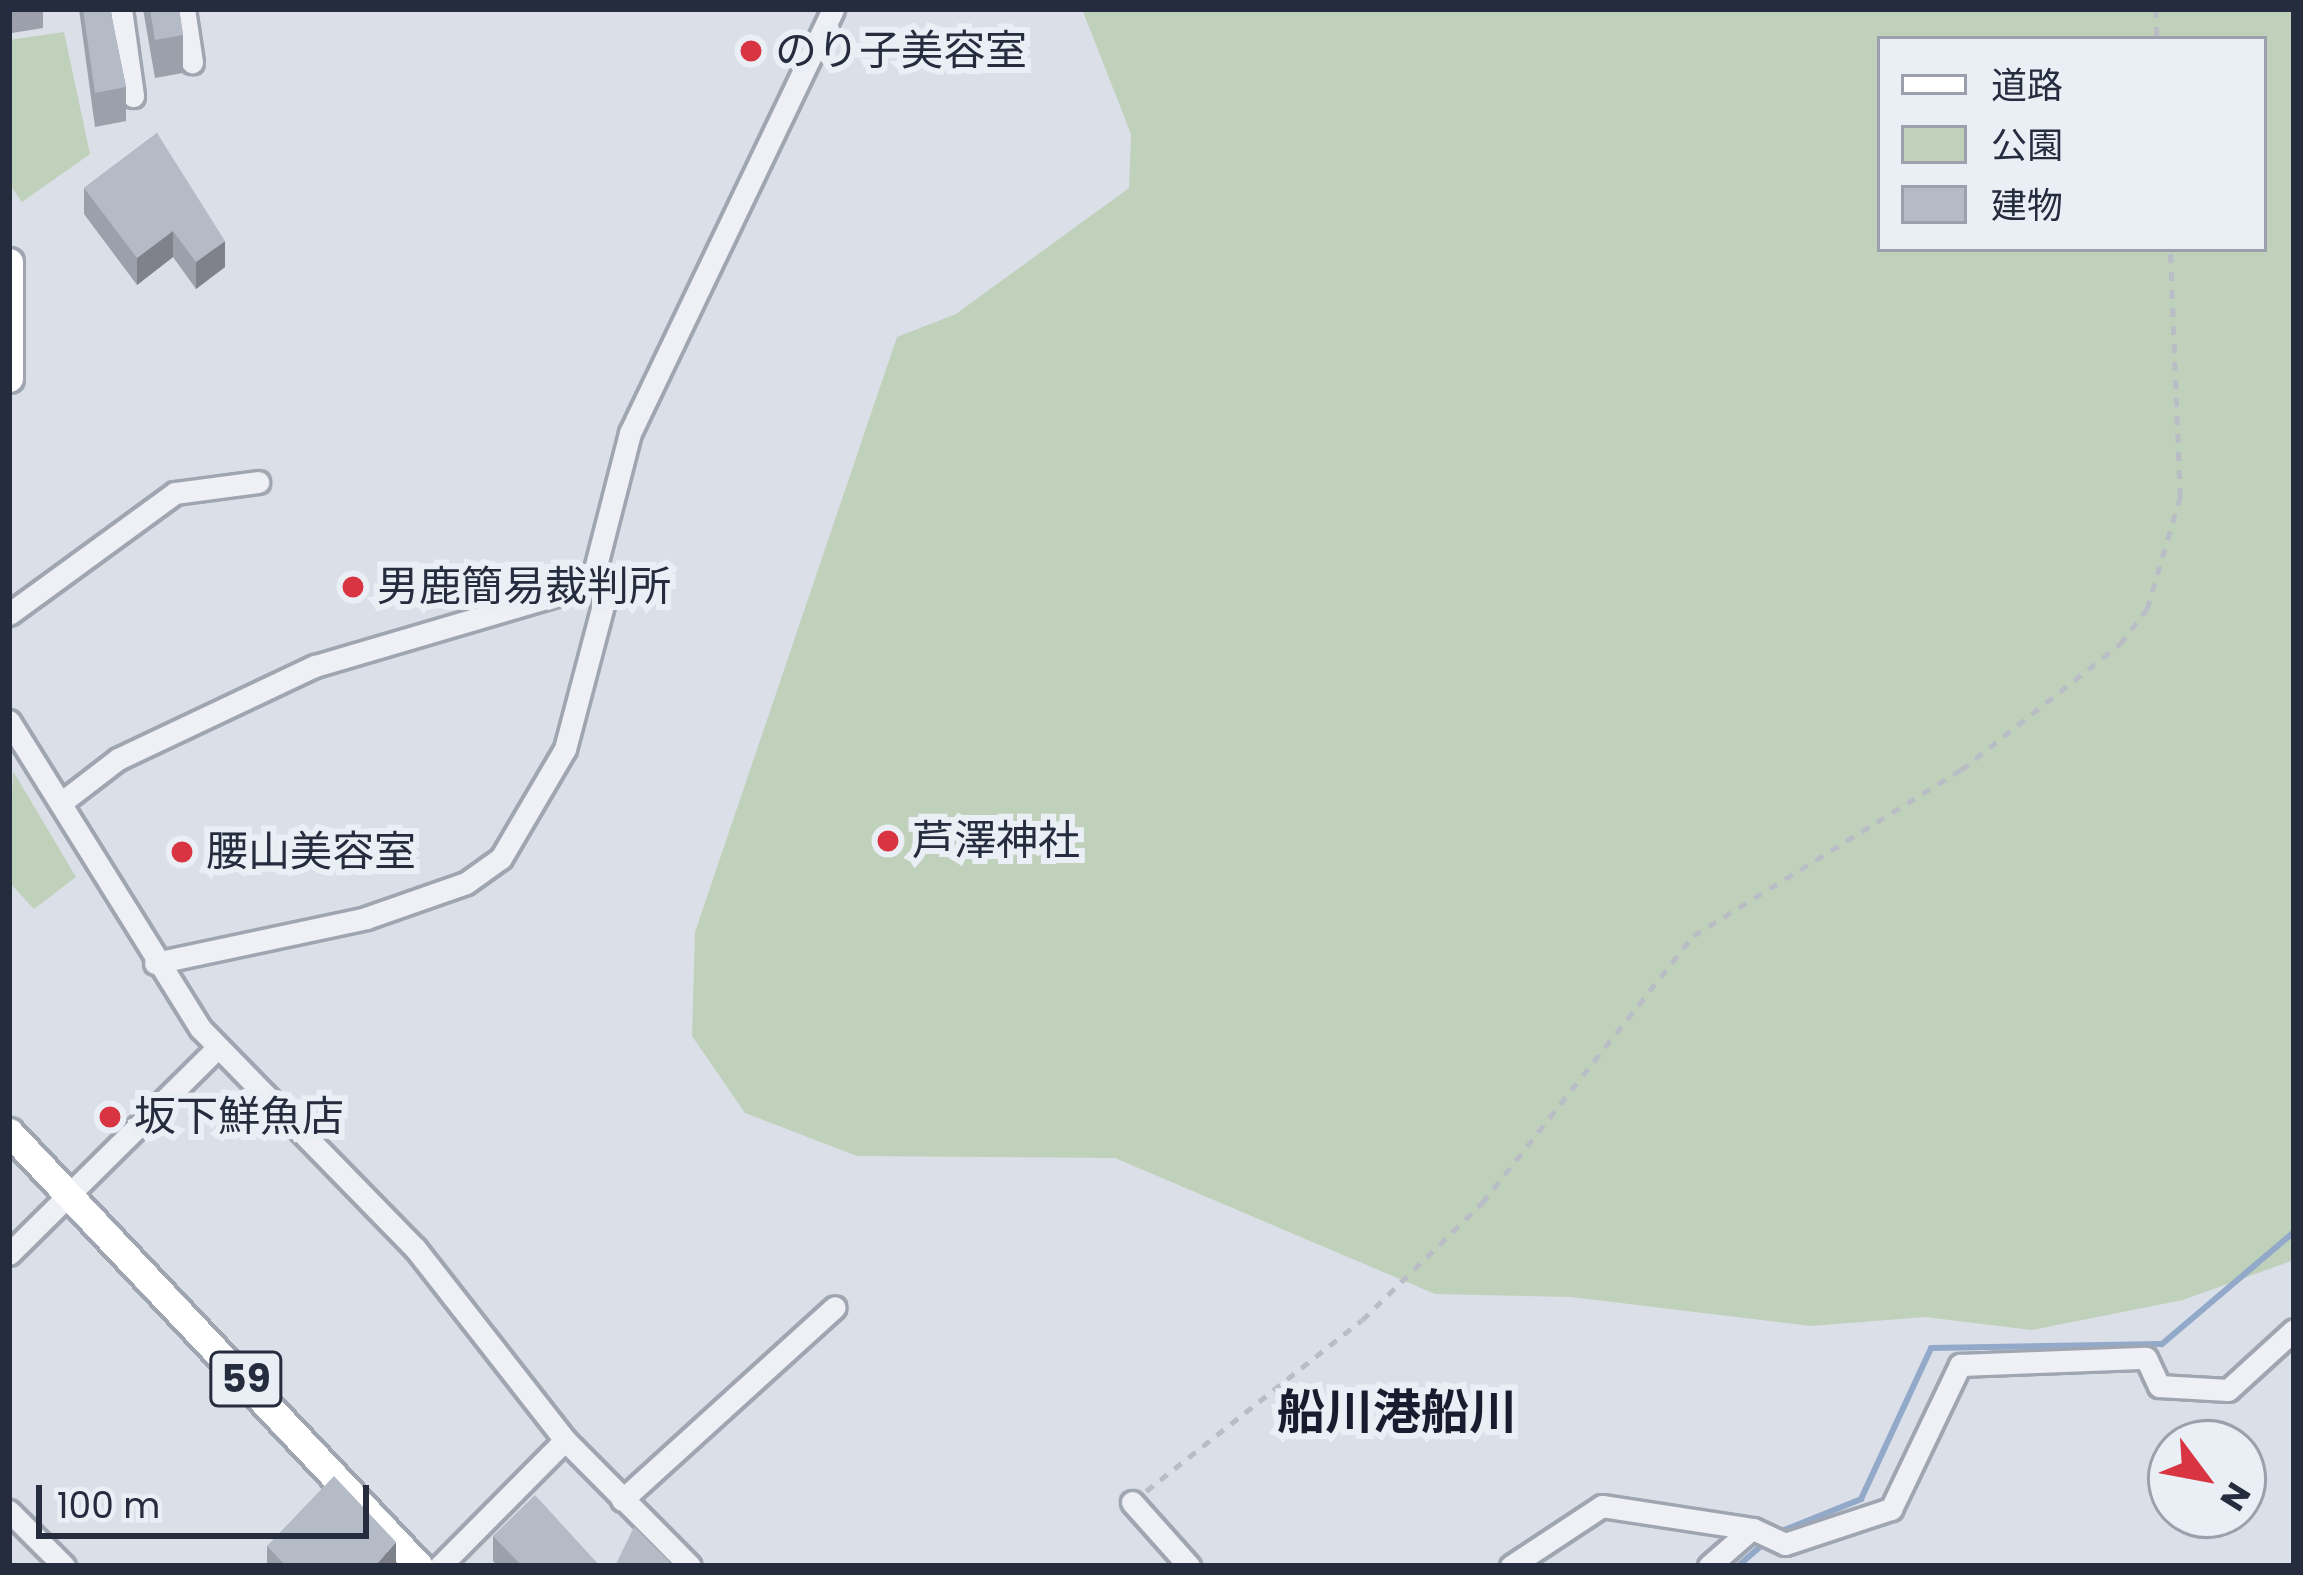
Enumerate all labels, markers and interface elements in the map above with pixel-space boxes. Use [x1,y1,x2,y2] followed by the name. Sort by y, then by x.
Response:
[775,26,1027,76] place label: のり子美容室
[1877,36,2267,252] legend
[738,38,764,64] marker: のり子美容室
[1991,60,2063,111] text: 道路
[1991,120,2063,171] text: 公園
[1991,180,2063,231] text: 建物
[377,562,671,612] place label: 男鹿簡易裁判所
[340,574,366,600] marker: 男鹿簡易裁判所
[912,816,1080,866] place label: 芦澤神社
[206,827,416,877] place label: 腰山美容室
[875,828,901,854] marker: 芦澤神社
[169,839,195,865] marker: 腰山美容室
[134,1092,344,1142] place label: 坂下鮮魚店
[97,1104,123,1130] marker: 坂下鮮魚店
[207,1346,285,1412] road number: 59
[1277,1384,1517,1442] district label: 船川港船川
[2147,1419,2267,1539] north arrow
[42,1461,375,1535] scale bar
[2209,1474,2262,1520] text: N
[57,1480,160,1531] text: 100 m

